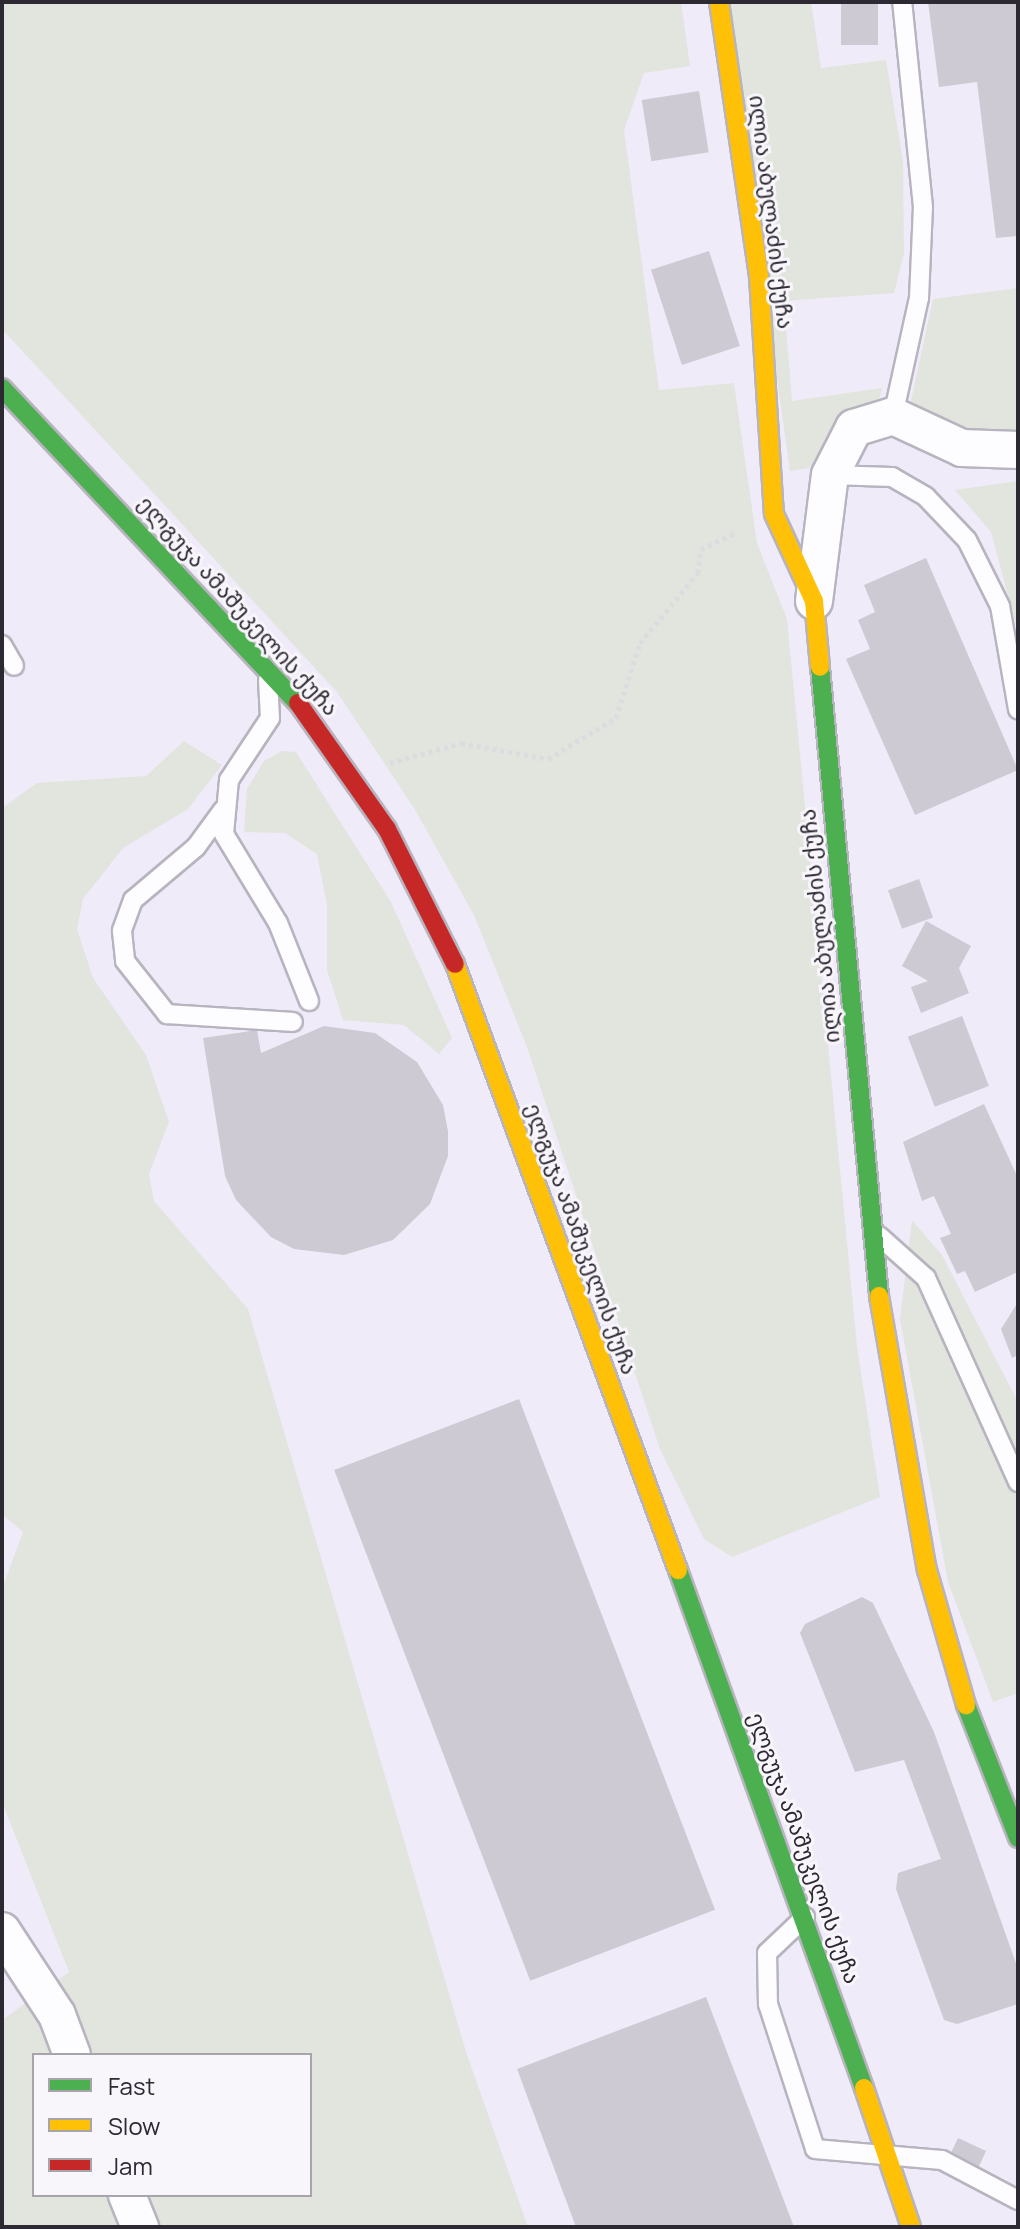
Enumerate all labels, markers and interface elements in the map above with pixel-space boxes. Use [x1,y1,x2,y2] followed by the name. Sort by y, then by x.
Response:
[744,94,798,330] street label: ილია აბულაძის ქუჩა
[132,491,344,721] street label: ელგუჯა ამაშუკელის ქუჩა
[795,808,845,1044] street label: ილია აბულაძის ქუჩა
[520,1100,642,1378] street label: ელგუჯა ამაშუკელის ქუჩა
[743,1709,865,1987] street label: ელგუჯა ამაშუკელის ქუჩა
[32,2053,312,2197] legend
[108,2069,155,2102] text: Fast
[108,2109,161,2142] text: Slow
[108,2149,153,2182] text: Jam

